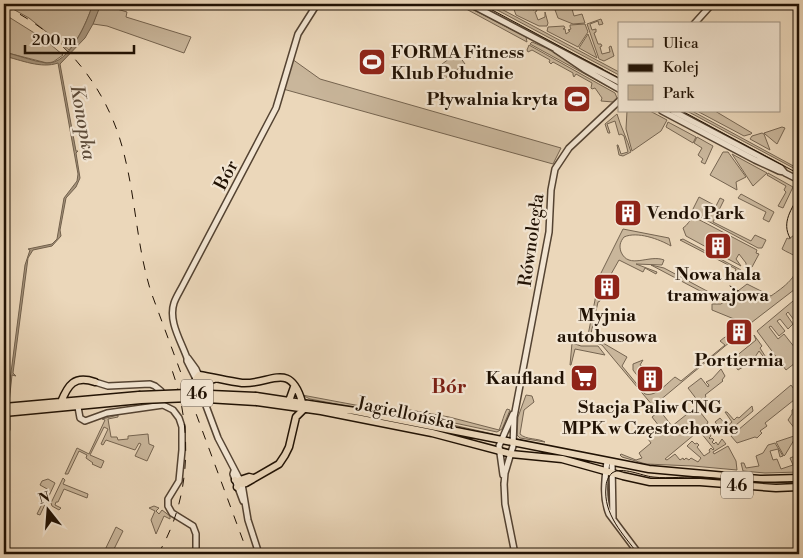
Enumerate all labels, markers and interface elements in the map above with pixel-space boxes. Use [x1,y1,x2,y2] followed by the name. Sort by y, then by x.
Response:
[25,22,134,54] scale bar
[618,22,780,112] legend
[32,31,77,50] text: 200 m
[663,34,699,53] text: Ulica
[391,41,524,85] place label: FORMA Fitness Klub Południe
[357,47,387,77] sports icon: FORMA Fitness Klub Południe
[663,58,699,77] text: Kolej
[65,83,101,162] water label: Konopka
[562,84,592,114] sports icon: Pływalnia kryta
[663,84,695,103] text: Park
[426,88,558,111] place label: Pływalnia kryta
[209,156,244,195] street label: Bór
[514,191,550,288] street label: Równoległa
[613,198,643,228] building icon: Vendo Park
[646,202,745,225] place label: Vendo Park
[703,231,733,261] building icon: Nowa hala tramwajowa
[667,263,769,307] place label: Nowa hala tramwajowa
[592,272,622,302] building icon: Myjnia autobusowa
[557,304,658,348] place label: Myjnia autobusowa
[724,317,754,347] building icon: Portiernia
[694,349,784,372] place label: Portiernia
[569,363,599,393] supermarket icon: Kaufland
[635,364,665,394] building icon: Stacja Paliw CNG MPK w Częstochowie
[486,367,565,390] place label: Kaufland
[431,375,467,399] district label: Bór
[181,379,213,406] road number: 46
[354,392,458,435] street label: Jagiellońska
[562,396,739,440] place label: Stacja Paliw CNG MPK w Częstochowie
[721,472,753,498] road number: 46
[22,486,72,536] north arrow
[37,488,52,509] text: N

